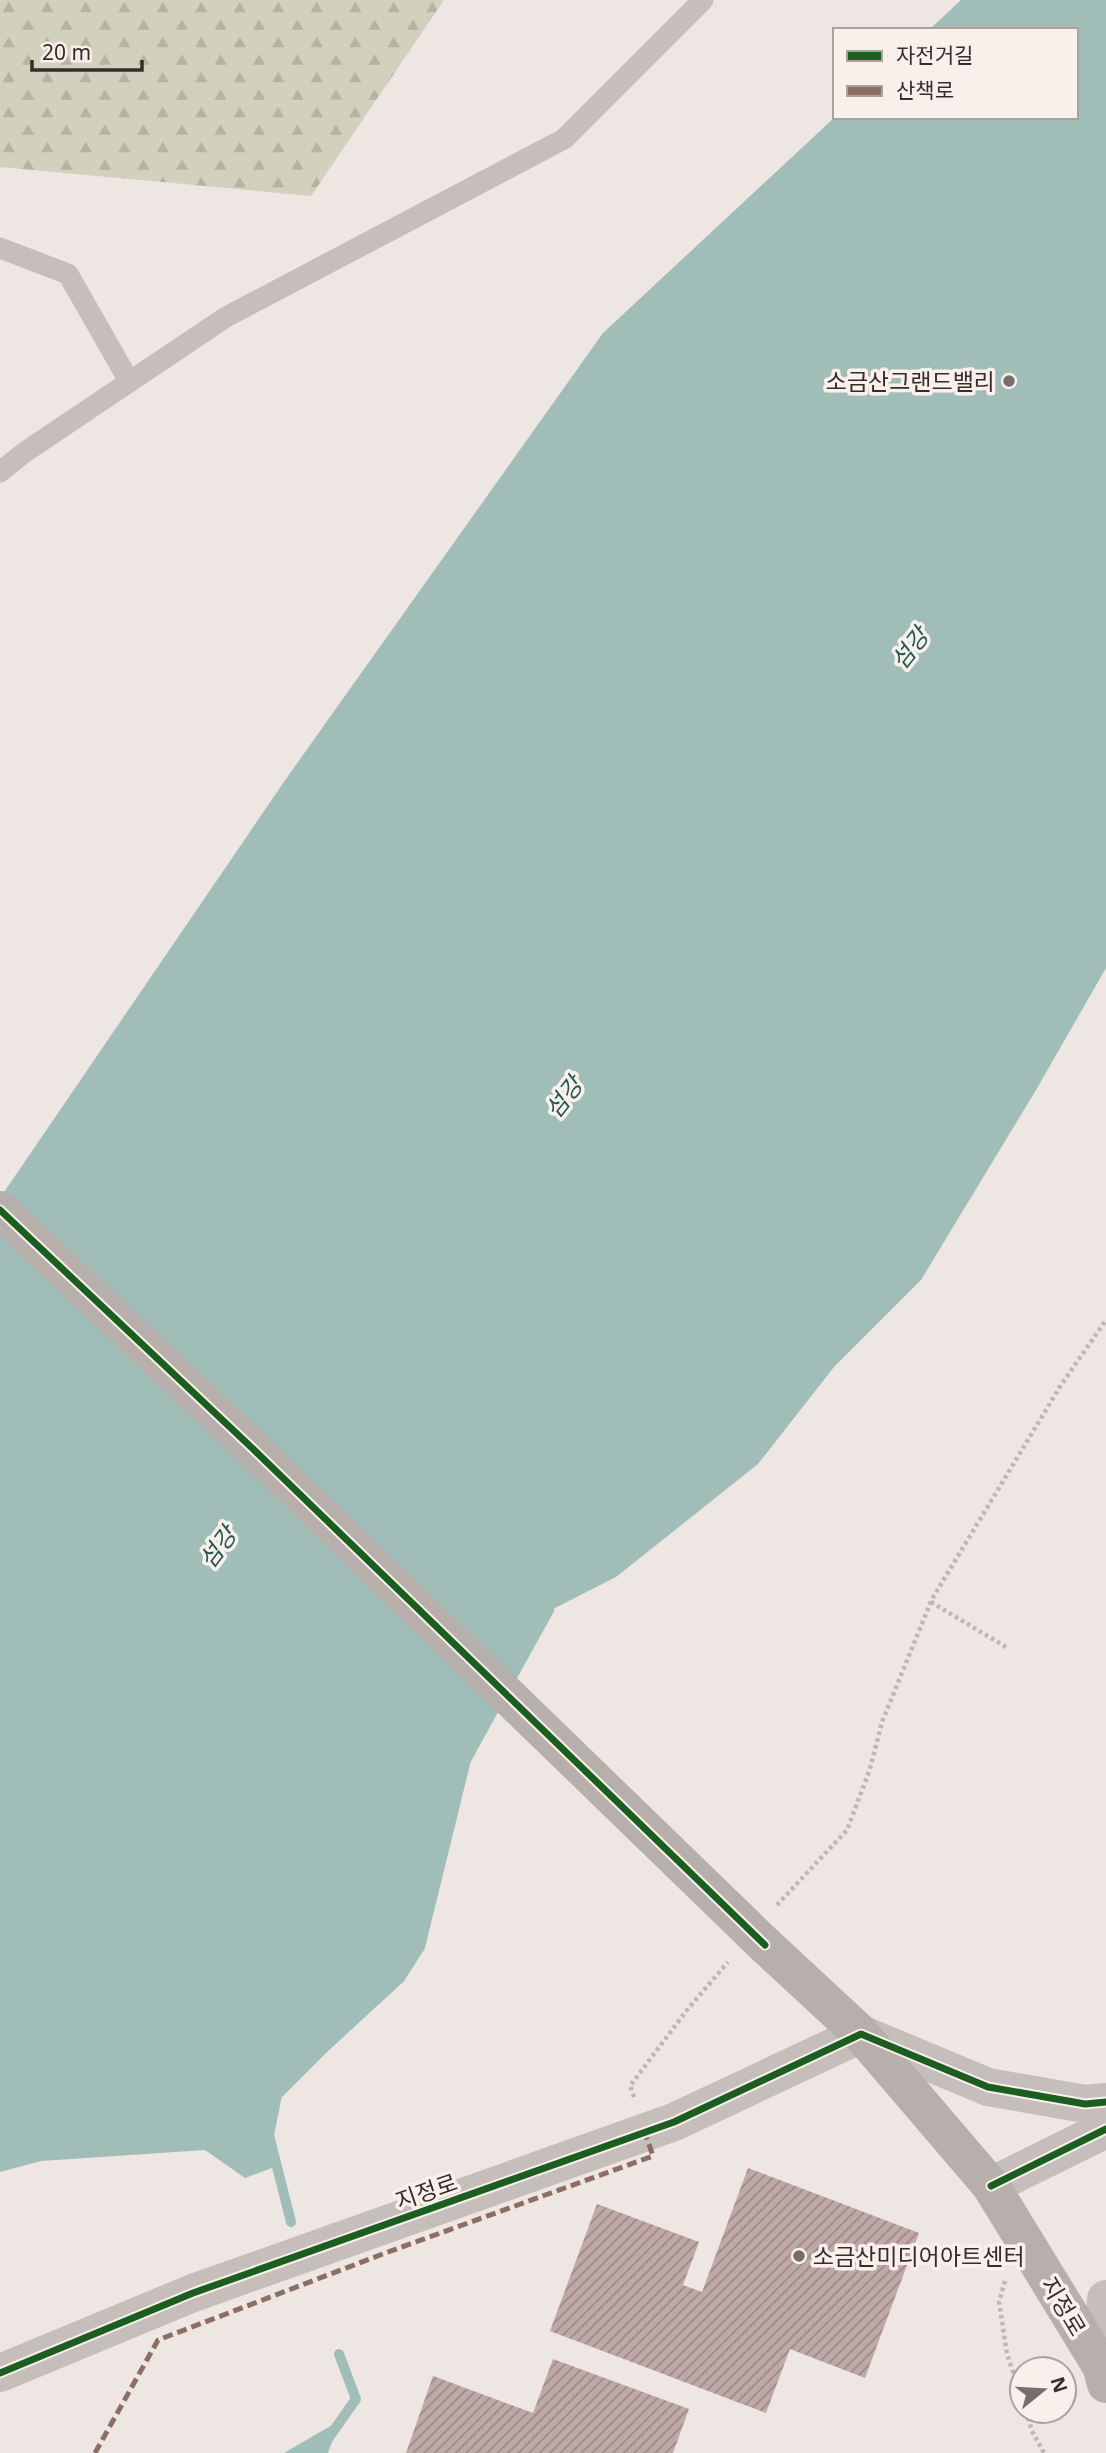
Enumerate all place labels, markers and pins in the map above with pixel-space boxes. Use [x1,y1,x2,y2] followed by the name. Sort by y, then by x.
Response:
[826,365,995,397] place label: 소금산그랜드밸리
[1001,373,1017,389] marker: 소금산그랜드밸리
[813,2240,1025,2272] place label: 소금산미디어아트센터
[791,2248,807,2264] marker: 소금산미디어아트센터

